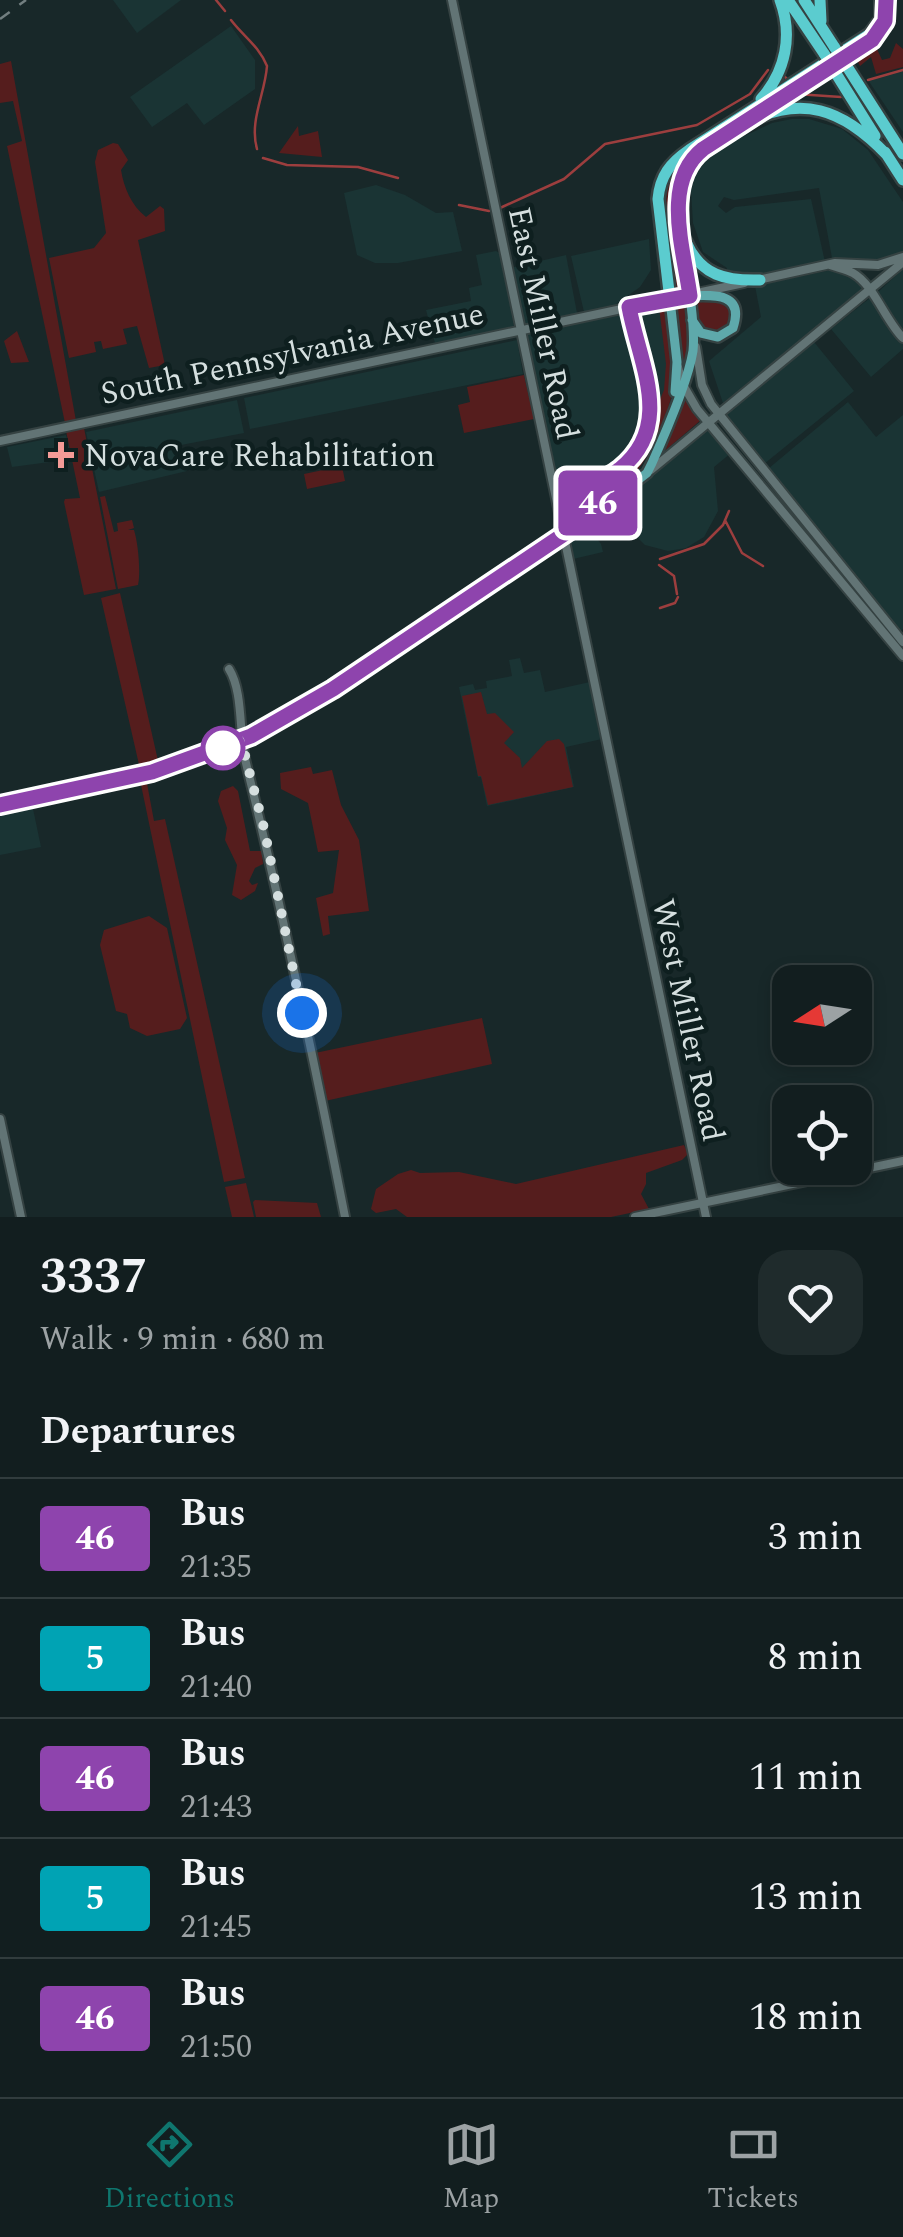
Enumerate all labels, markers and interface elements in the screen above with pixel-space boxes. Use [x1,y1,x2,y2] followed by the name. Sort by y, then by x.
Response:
[494,202,591,444] street label: East Miller Road
[96,290,488,419] street label: South Pennsylvania Avenue
[84,432,435,481] place label: NovaCare Rehabilitation
[48,442,74,468] marker: NovaCare Rehabilitation
[553,470,643,536] line badge: 46
[578,477,618,530] text: 46
[202,727,244,769] unlabelled marker
[638,894,737,1146] street label: West Miller Road
[772,965,872,1065] north arrow
[772,965,872,1185] map controls
[277,988,327,1038] your location
[772,1085,872,1185] button: locate
[40,1241,148,1314] text: 3337
[758,1250,863,1355] button: heart
[40,1315,325,1364] text: Walk · 9 min · 680 m
[40,1403,236,1461] text: Departures
[180,1485,246,1543] text: Bus
[768,1509,863,1567] text: 3 min
[75,1512,115,1565] text: 46
[180,1543,252,1592] text: 21:35
[180,1605,246,1663] text: Bus
[768,1629,863,1687] text: 8 min
[85,1632,105,1685] text: 5
[180,1663,252,1712] text: 21:40
[180,1725,246,1783] text: Bus
[749,1749,863,1807] text: 11 min
[75,1752,115,1805] text: 46
[180,1783,252,1832] text: 21:43
[180,1845,246,1903] text: Bus
[749,1869,863,1927] text: 13 min
[85,1872,105,1925] text: 5
[180,1903,252,1952] text: 21:45
[180,1965,246,2023] text: Bus
[749,1989,863,2047] text: 18 min
[75,1992,115,2045] text: 46
[180,2023,252,2072] text: 21:50
[104,2117,235,2220] tab: Directions
[443,2117,499,2220] tab: Map
[707,2117,799,2220] tab: Tickets

